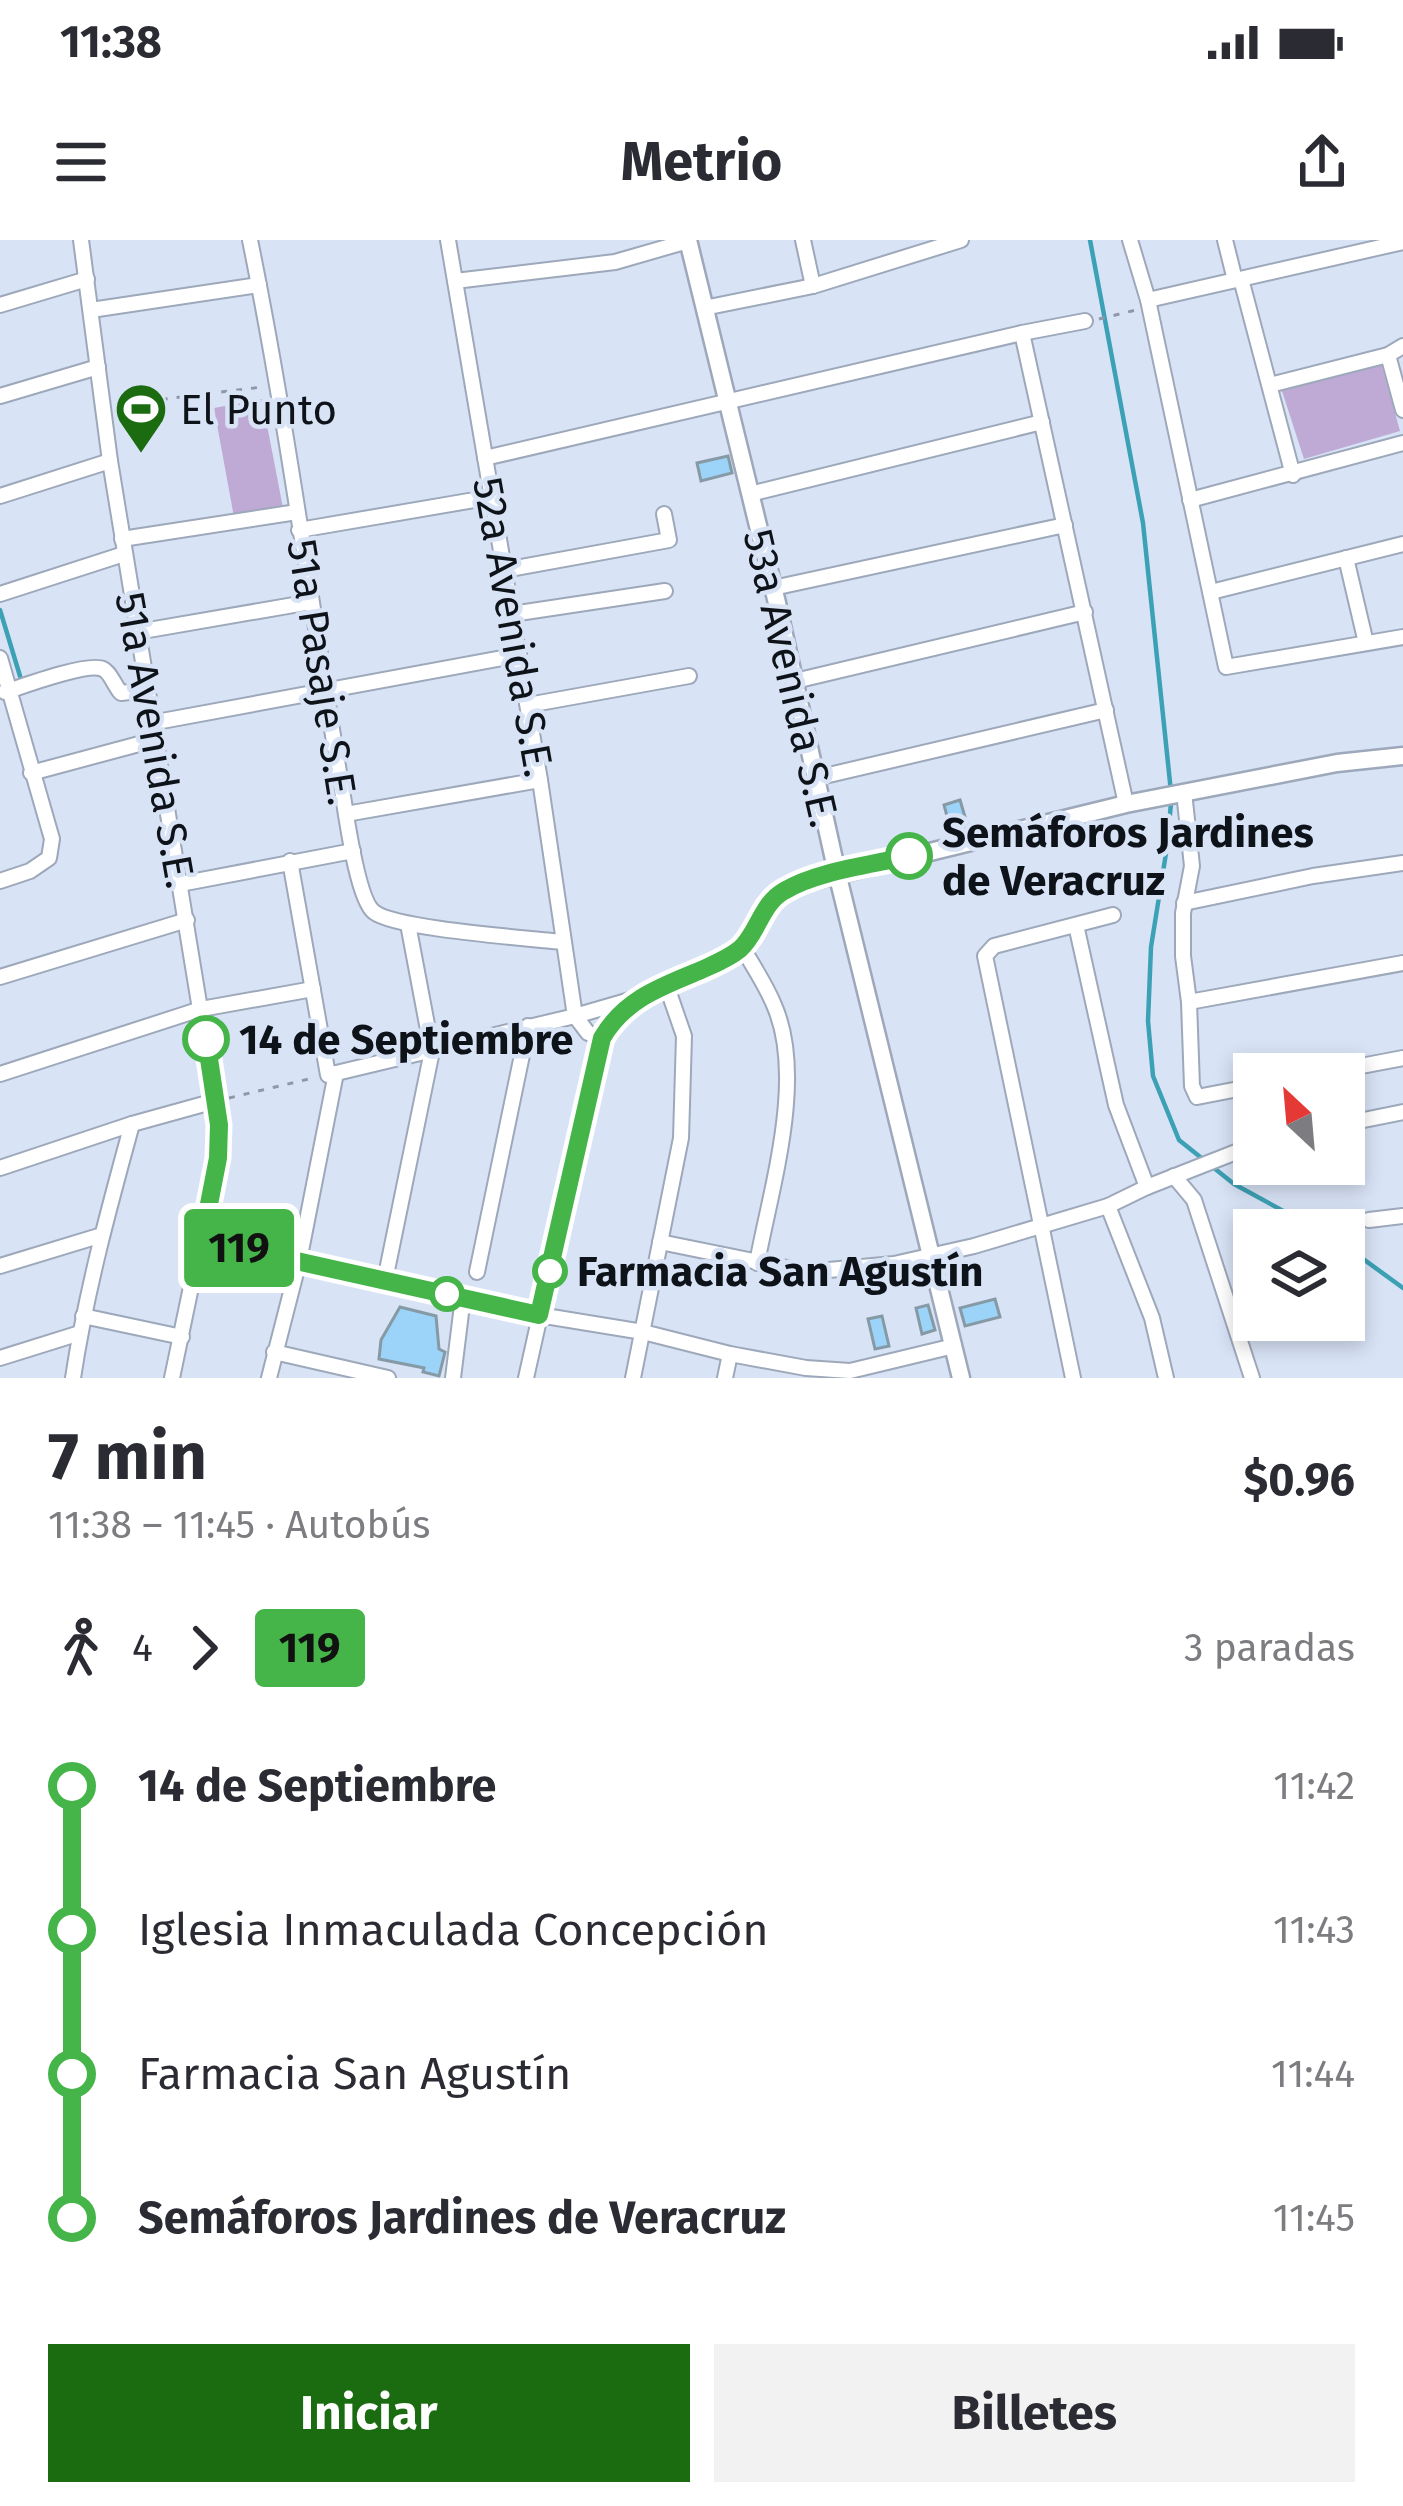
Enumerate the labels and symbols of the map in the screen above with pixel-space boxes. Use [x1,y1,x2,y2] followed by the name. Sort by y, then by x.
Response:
[113,381,169,455] sports icon: El Punto
[180,385,337,435] place label: El Punto
[462,473,564,781] street label: 52a Avenida S.E.
[732,524,850,832] street label: 53a Avenida S.E.
[276,536,368,809] street label: 51a Pasaje S.E.
[104,588,206,892] street label: 51a Avenida S.E.
[942,808,1314,906] place label: Semáforos Jardines de Veracruz
[887,834,931,878] marker: Semáforos Jardines de Veracruz
[239,1015,573,1065] place label: 14 de Septiembre
[184,1017,228,1061] marker: 14 de Septiembre
[1233,1053,1365,1185] north arrow
[170,1209,308,1287] line badge: 119
[577,1247,984,1297] place label: Farmacia San Agustín
[534,1255,566,1287] marker: Farmacia San Agustín
[431,1278,463,1310] unlabelled marker

